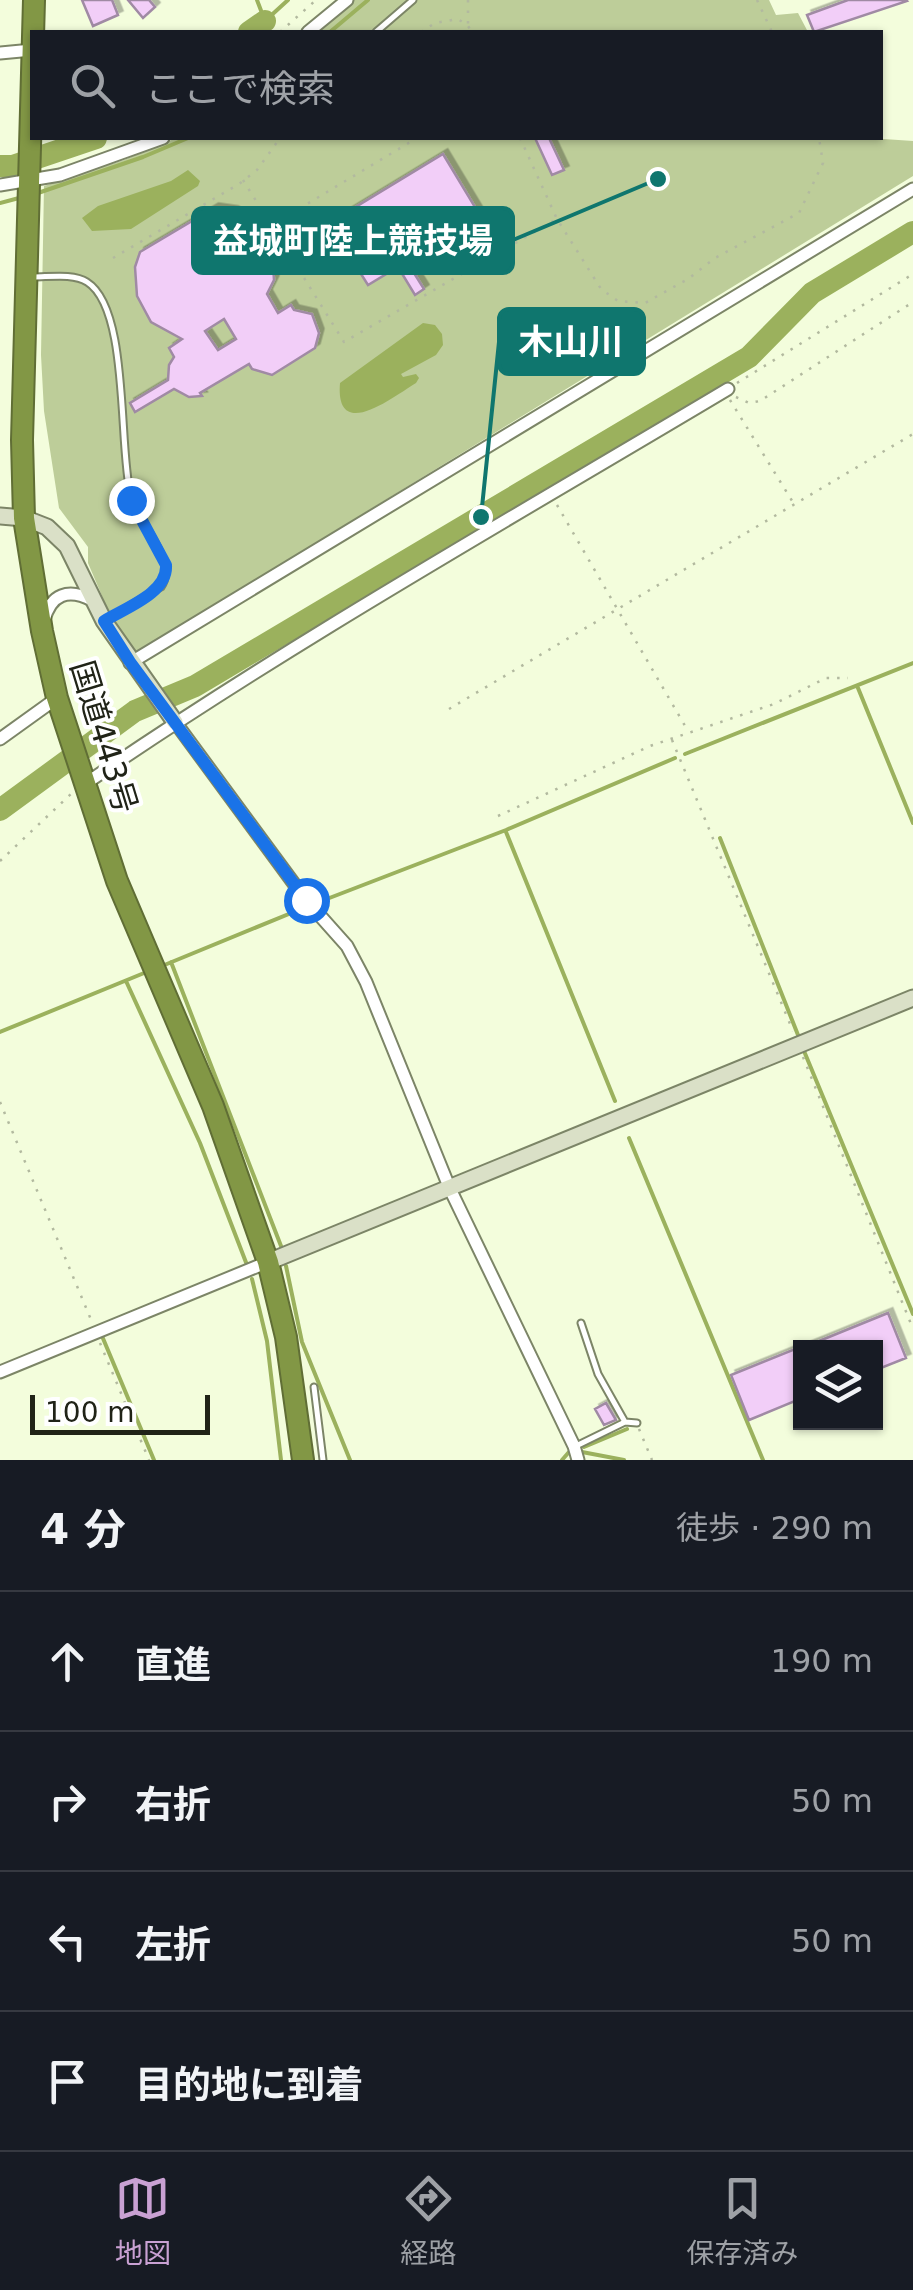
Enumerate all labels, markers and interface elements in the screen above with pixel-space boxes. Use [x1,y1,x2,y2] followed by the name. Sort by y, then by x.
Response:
[30,30,883,140] search box
[65,58,120,113] icon: search
[145,67,335,111] text: ここで検索
[193,208,513,273] callout: 益城町陸上競技場
[213,221,493,261] text: 益城町陸上競技場
[499,309,644,374] callout: 木山川
[518,322,624,362] text: 木山川
[109,478,155,524] route end
[63,656,145,818] street label: 国道443号
[284,878,330,924] route start
[793,1340,883,1430] map controls
[793,1340,883,1430] button: layers
[30,1390,210,1434] scale bar
[45,1396,135,1429] text: 100 m
[40,1505,126,1554] text: 4 分
[676,1509,873,1547] text: 徒歩 · 290 m
[40,1634,95,1689] icon: ahead
[771,1642,873,1680] text: 190 m
[135,1643,211,1687] text: 直進
[40,1774,95,1829] icon: right
[791,1782,873,1820] text: 50 m
[135,1783,211,1827] text: 右折
[40,1914,95,1969] icon: left
[791,1922,873,1960] text: 50 m
[135,1923,211,1967] text: 左折
[40,2054,95,2109] icon: arrive
[135,2063,363,2107] text: 目的地に到着
[115,2171,171,2271] tab: 地図
[400,2171,456,2271] tab: 経路
[686,2171,798,2271] tab: 保存済み

